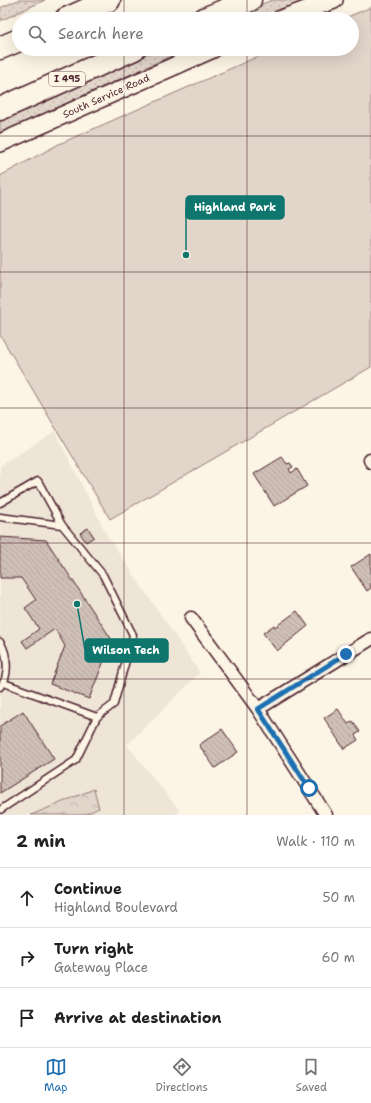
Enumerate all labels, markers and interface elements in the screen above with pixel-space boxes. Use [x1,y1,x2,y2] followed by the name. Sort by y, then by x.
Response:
[12,12,359,56] search box
[26,23,48,45] icon: search
[58,24,144,44] text: Search here
[61,71,152,121] street label: South Service Road
[49,72,85,86] road number: I 495
[186,196,284,219] callout: Highland Park
[194,200,276,215] text: Highland Park
[85,639,168,662] callout: Wilson Tech
[92,643,160,658] text: Wilson Tech
[337,645,355,663] route end
[300,779,318,797] route start
[16,830,66,852] text: 2 min
[276,833,355,850] text: Walk · 110 m
[54,879,122,899] text: Continue
[16,887,38,909] icon: ahead
[322,889,355,906] text: 50 m
[54,899,178,916] text: Highland Boulevard
[54,939,134,959] text: Turn right
[16,947,38,969] icon: right
[322,949,355,966] text: 60 m
[54,959,148,976] text: Gateway Place
[16,1007,38,1029] icon: arrive
[54,1008,222,1028] text: Arrive at destination
[44,1056,68,1095] tab: Map
[155,1056,208,1095] tab: Directions
[296,1056,327,1095] tab: Saved

